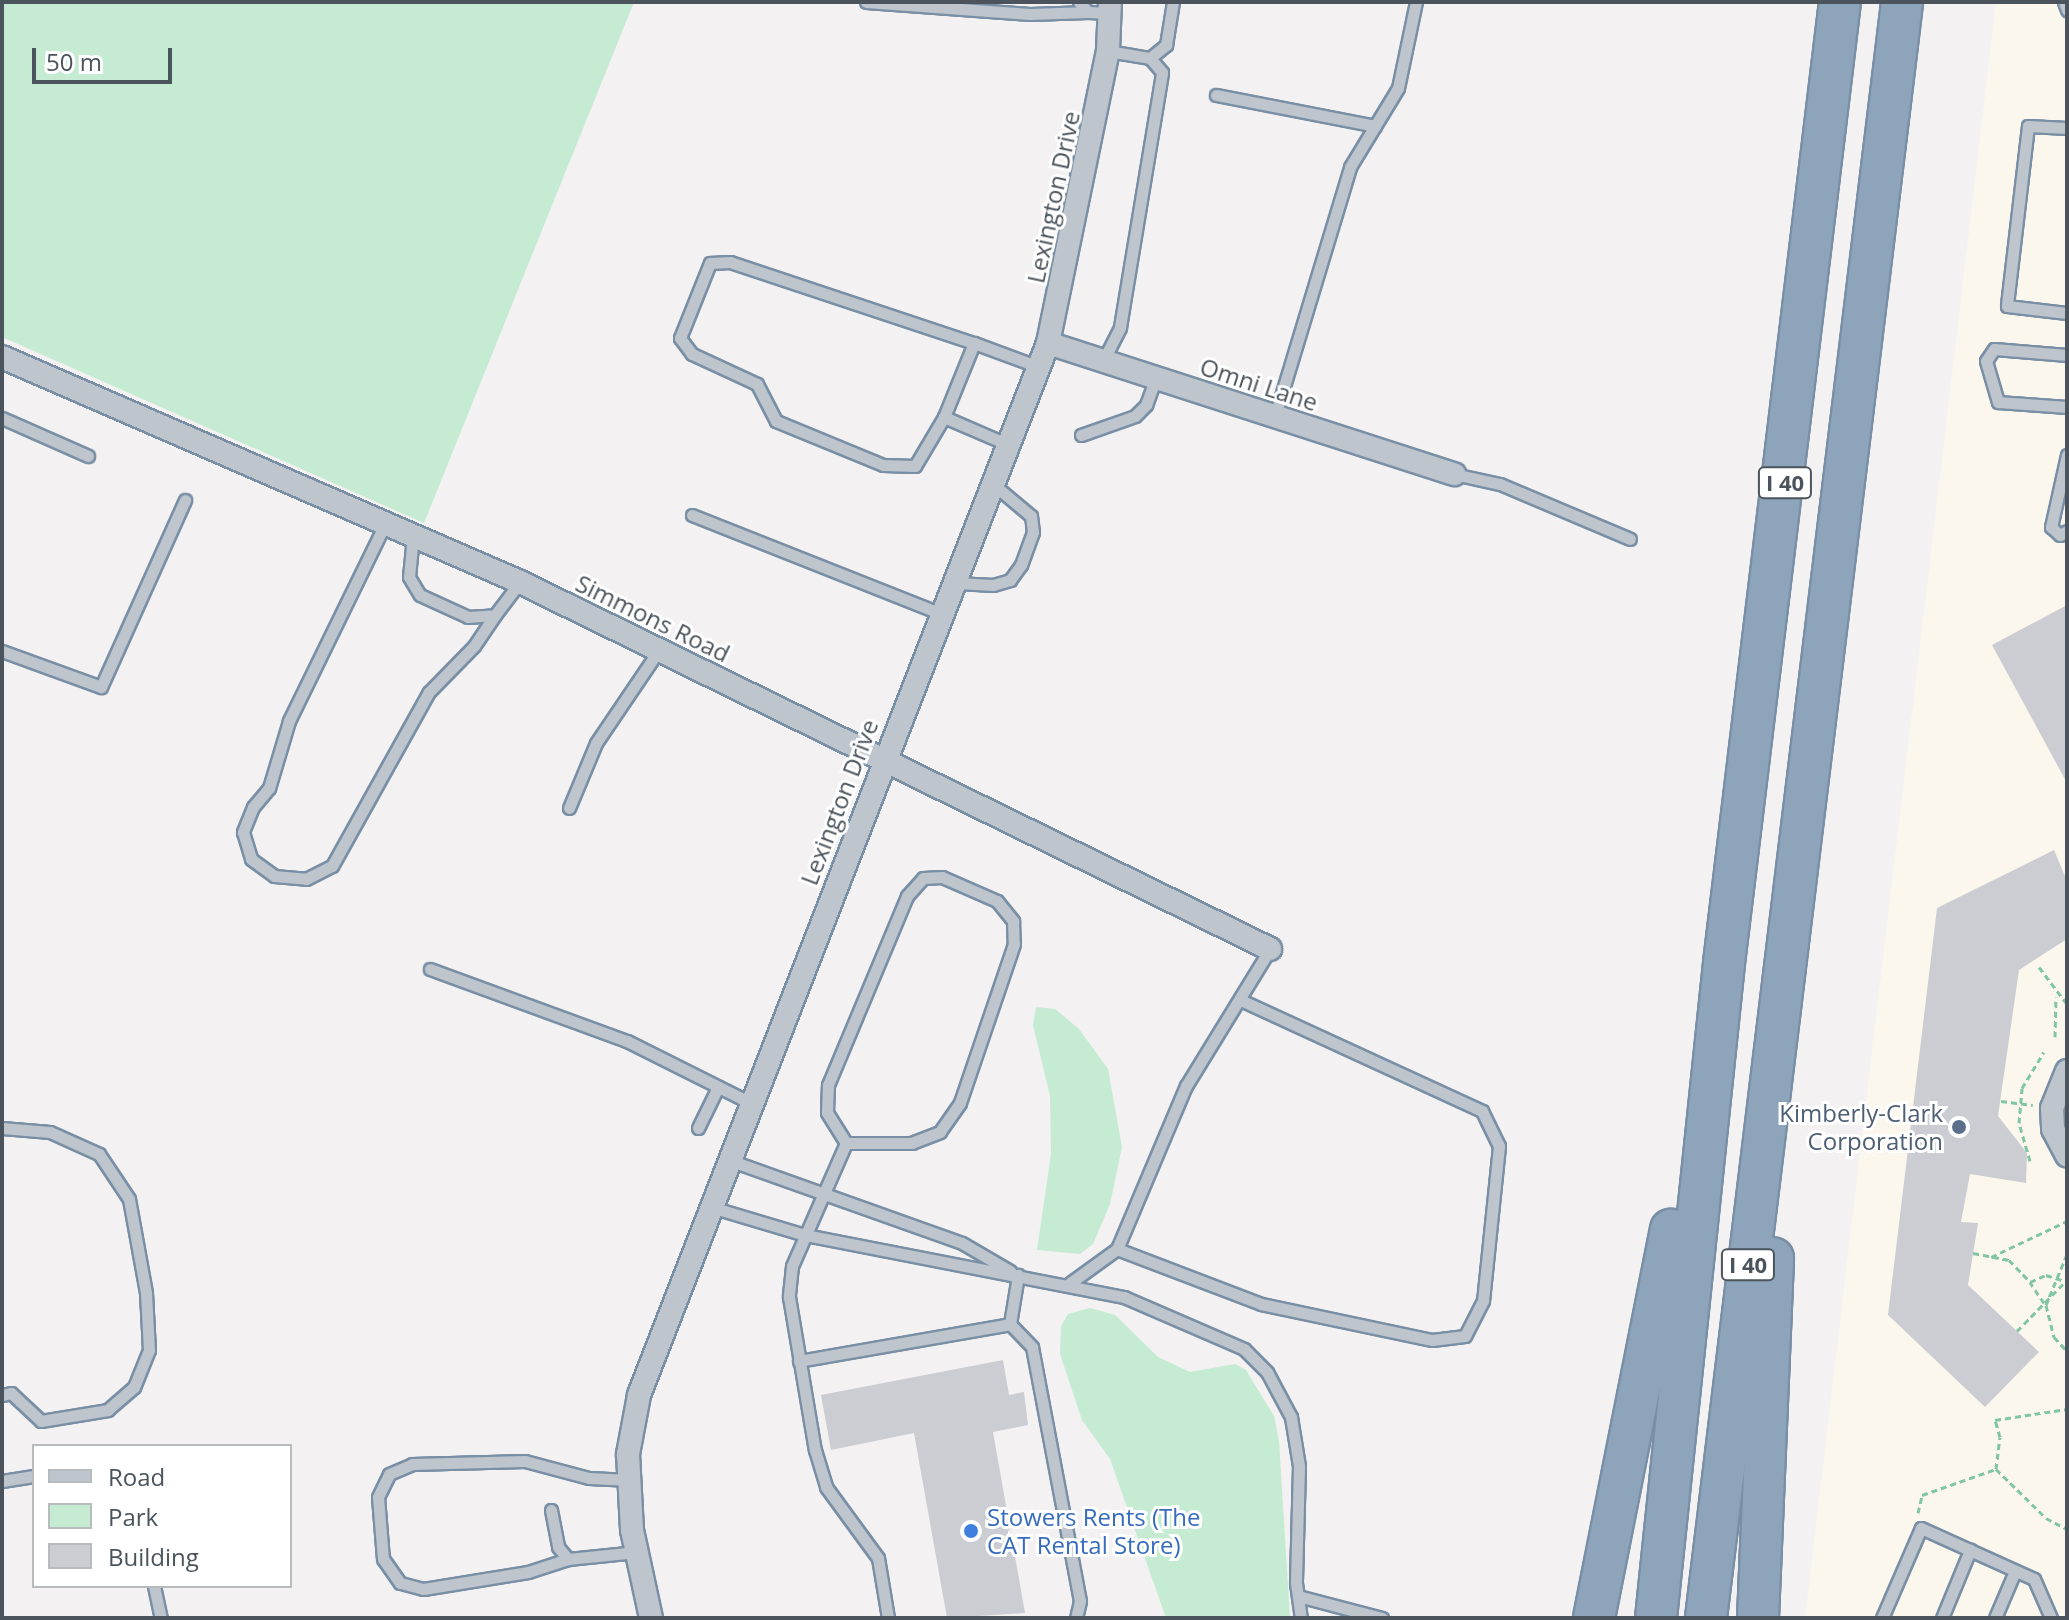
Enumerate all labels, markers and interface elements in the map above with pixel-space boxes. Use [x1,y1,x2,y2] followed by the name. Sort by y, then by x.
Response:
[36,32,176,82] scale bar
[46,45,102,78] text: 50 m
[1021,108,1085,286] street label: Lexington Drive
[1197,351,1321,417] street label: Omni Lane
[1757,465,1813,501] road number: I 40
[571,568,735,668] street label: Simmons Road
[794,715,884,889] street label: Lexington Drive
[1779,1099,1943,1155] place label: Kimberly-Clark Corporation
[1950,1118,1968,1136] marker: Kimberly-Clark Corporation
[1720,1247,1776,1283] road number: I 40
[32,1444,292,1588] legend
[108,1460,165,1493] text: Road
[108,1500,158,1533] text: Park
[987,1503,1200,1559] place label: Stowers Rents (The CAT Rental Store)
[962,1522,980,1540] marker: Stowers Rents (The CAT Rental Store)
[108,1540,199,1573] text: Building

